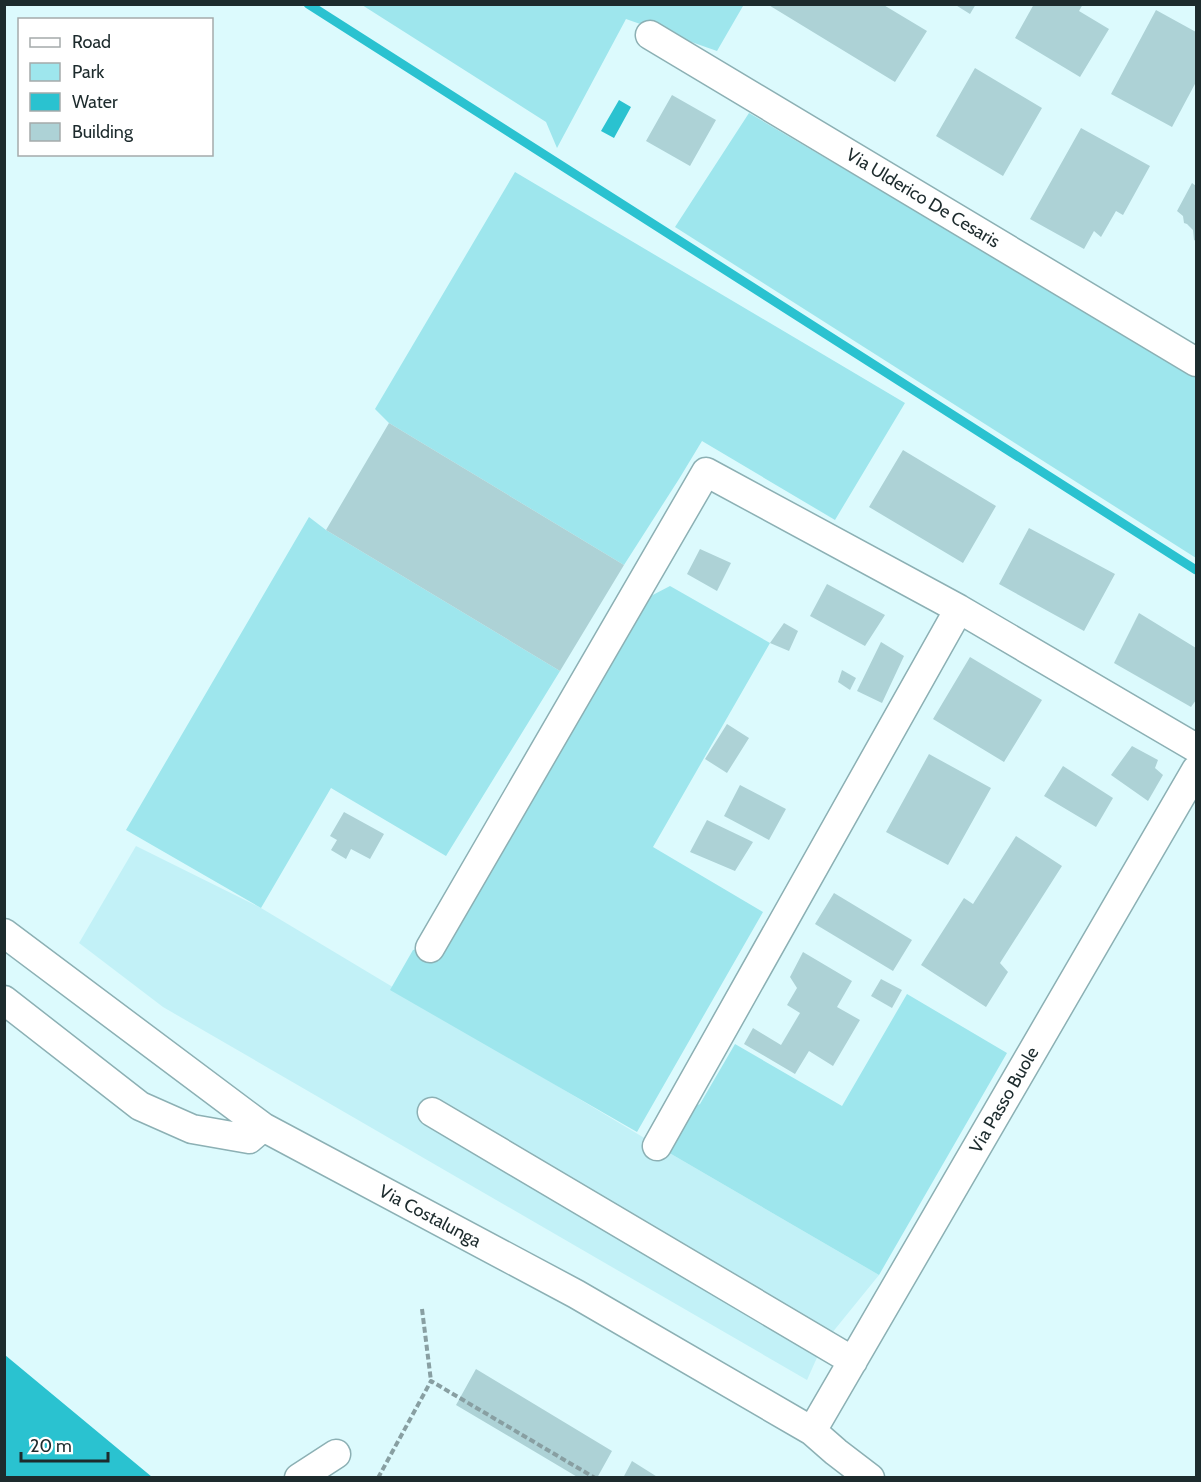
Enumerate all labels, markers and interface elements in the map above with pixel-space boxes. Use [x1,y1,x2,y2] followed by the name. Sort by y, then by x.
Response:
[18,18,213,156] legend
[72,31,111,53] text: Road
[72,61,105,83] text: Park
[72,91,118,113] text: Water
[72,121,134,143] text: Building
[842,143,1004,253] street label: Via Ulderico De Cesaris
[965,1043,1043,1157] street label: Via Passo Buole
[375,1180,485,1252] street label: Via Costalunga
[21,1425,108,1463] scale bar
[30,1435,72,1457] text: 20 m

